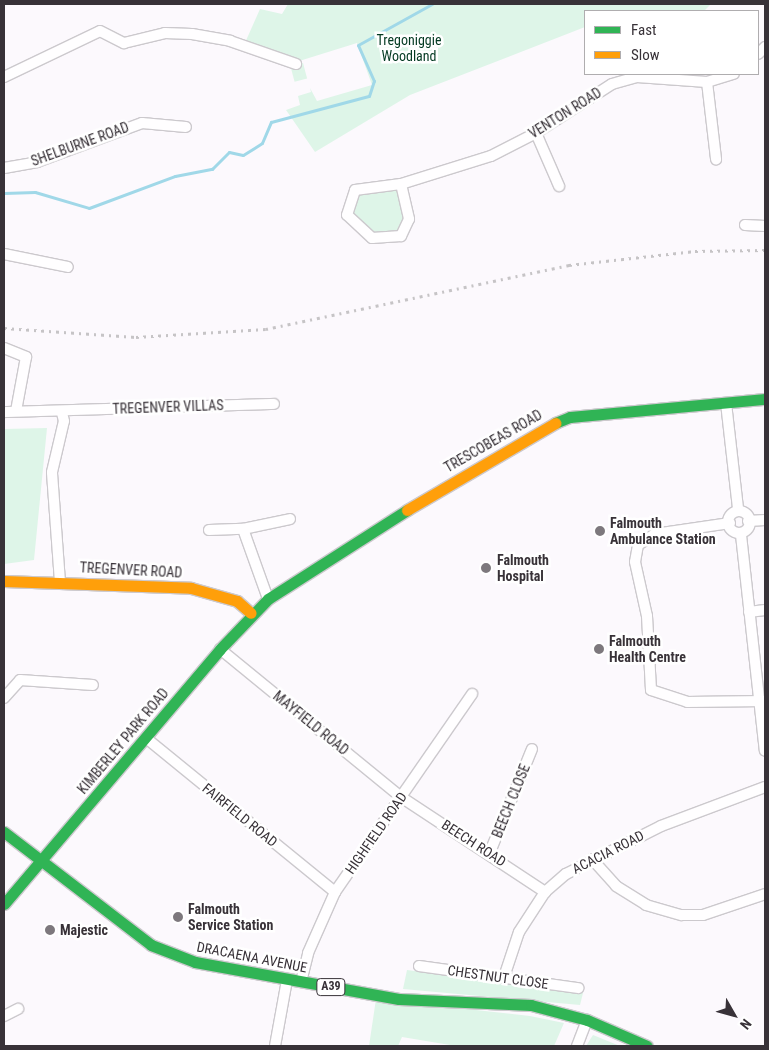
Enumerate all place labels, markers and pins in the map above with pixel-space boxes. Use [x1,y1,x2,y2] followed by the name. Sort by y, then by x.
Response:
[610,515,716,548] place label: Falmouth Ambulance Station
[594,525,606,537] marker: Falmouth Ambulance Station
[497,552,549,584] place label: Falmouth Hospital
[479,561,493,575] marker: Falmouth Hospital
[609,633,686,666] place label: Falmouth Health Centre
[593,643,605,655] marker: Falmouth Health Centre
[188,901,273,934] place label: Falmouth Service Station
[172,911,184,923] marker: Falmouth Service Station
[60,922,108,938] place label: Majestic
[44,924,56,936] marker: Majestic

